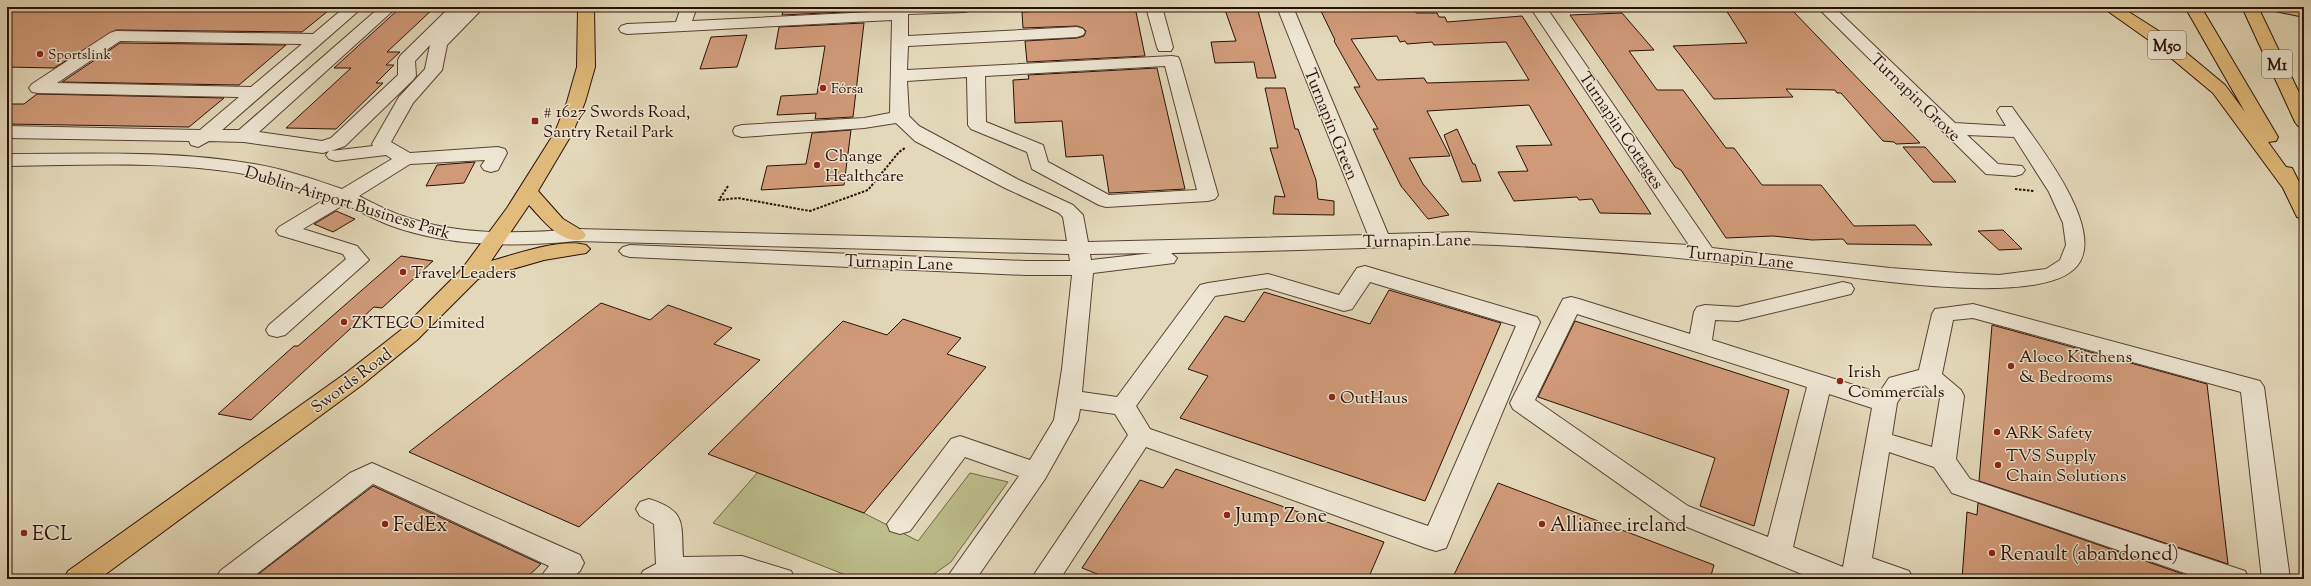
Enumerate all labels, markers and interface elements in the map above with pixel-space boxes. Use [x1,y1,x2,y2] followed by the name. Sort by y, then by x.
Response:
[2148,31,2186,59] road number: M50
[48,46,111,66] place label: Sportslink
[35,49,45,59] marker: Sportslink
[1864,49,1965,148] street label: Turnapin Grove
[2262,50,2292,78] road number: M1
[1297,65,1363,184] street label: Turnapin Green
[1572,68,1669,195] street label: Turnapin Cottages
[831,80,864,100] place label: Fórsa
[818,83,828,93] marker: Fórsa
[543,101,690,145] place label: # 1627 Swords Road, Santry Retail Park
[530,116,540,126] marker: # 1627 Swords Road, Santry Retail Park
[825,145,904,189] place label: Change Healthcare
[812,160,822,170] marker: Change Healthcare
[241,161,453,247] street label: Dublin Airport Business Park
[1363,229,1471,255] street label: Turnapin Lane
[1685,241,1795,277] street label: Turnapin Lane
[844,250,953,278] street label: Turnapin Lane
[411,262,517,286] place label: Travel Leaders
[398,267,408,277] marker: Travel Leaders
[352,312,485,336] place label: ZKTECO Limited
[339,317,349,327] marker: ZKTECO Limited
[307,343,398,420] street label: Swords Road
[2019,346,2133,390] place label: Aloco Kitchens & Bedrooms
[1848,361,1945,405] place label: Irish Commercials
[2006,361,2016,371] marker: Aloco Kitchens & Bedrooms
[1835,376,1845,386] marker: Irish Commercials
[1340,387,1408,411] place label: OutHaus
[1327,392,1337,402] marker: OutHaus
[2005,422,2093,446] place label: ARK Safety
[1992,427,2002,437] marker: ARK Safety
[2006,445,2127,489] place label: TVS Supply Chain Solutions
[1993,460,2003,470] marker: TVS Supply Chain Solutions
[1234,503,1327,532] place label: Jump Zone
[1222,510,1232,520] marker: Jump Zone
[393,512,447,541] place label: FedEx
[1550,512,1687,541] place label: Alliance ireland
[380,519,390,529] marker: FedEx
[1537,519,1547,529] marker: Alliance ireland
[32,521,72,550] place label: ECL
[19,528,29,538] marker: ECL
[2000,541,2179,570] place label: Renault (abandoned)
[1987,548,1997,558] marker: Renault (abandoned)

